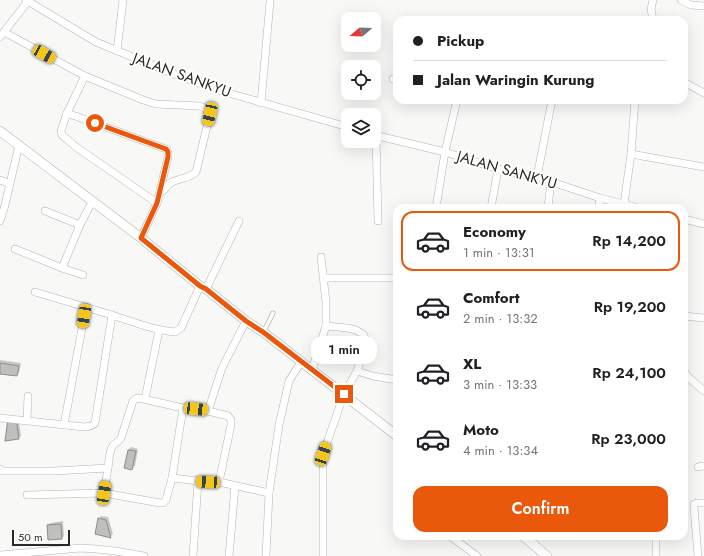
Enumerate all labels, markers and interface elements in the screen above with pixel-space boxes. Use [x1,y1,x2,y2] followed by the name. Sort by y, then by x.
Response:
[341,12,381,52] north arrow
[341,12,381,148] map controls
[437,30,484,52] text: Pickup
[31,43,57,65] car
[128,46,234,103] street label: JALAN SANKYU
[341,60,381,100] button: locate
[437,69,594,91] text: Jalan Waringin Kurung
[201,101,219,127] car
[341,108,381,148] button: layers
[86,114,104,132] route start
[452,145,560,195] street label: JALAN SANKYU
[463,221,526,243] text: Economy
[415,223,451,259] icon: car
[592,230,666,252] text: Rp 14,200
[463,243,535,262] text: 1 min · 13:31
[463,287,520,309] text: Comfort
[415,289,451,325] icon: car
[594,296,666,318] text: Rp 19,200
[76,303,92,329] car
[463,309,538,328] text: 2 min · 13:32
[311,336,377,364] callout: 1 min
[328,340,360,359] text: 1 min
[463,353,481,375] text: XL
[415,355,451,391] icon: car
[592,362,666,384] text: Rp 24,100
[463,375,537,394] text: 3 min · 13:33
[335,385,353,403] route end
[183,402,209,416] car
[463,419,499,441] text: Moto
[415,421,451,457] icon: car
[591,428,666,450] text: Rp 23,000
[314,441,332,467] car
[463,441,538,460] text: 4 min · 13:34
[196,475,220,489] car
[96,480,112,506] car
[413,486,668,532] button: Confirm
[12,528,70,547] scale bar
[18,529,43,545] text: 50 m

